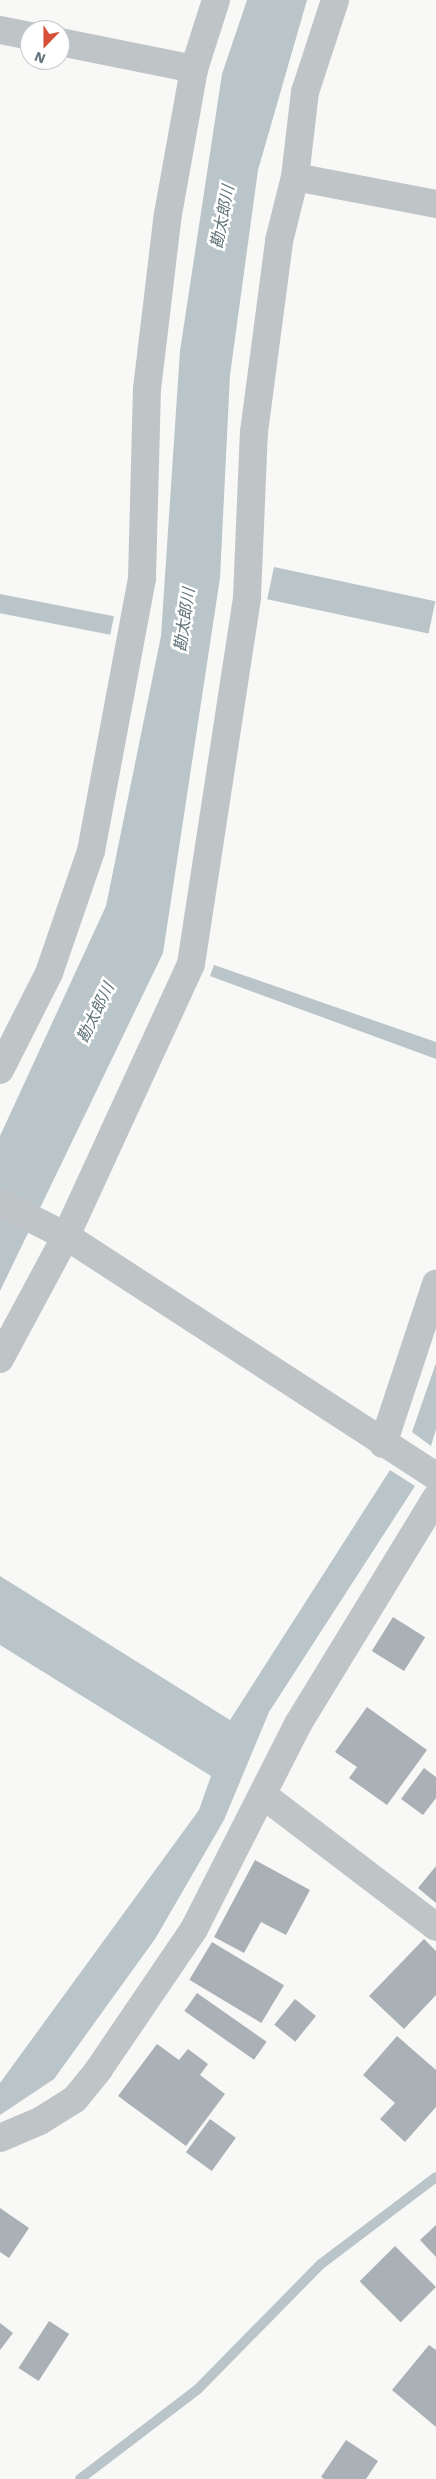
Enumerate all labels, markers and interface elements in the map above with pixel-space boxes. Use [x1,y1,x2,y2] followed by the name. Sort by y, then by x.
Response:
[20,20,70,70] north arrow
[32,49,48,67] text: N
[207,184,239,250] water label: 勘太郎川
[171,587,199,653] water label: 勘太郎川
[73,980,119,1046] water label: 勘太郎川

